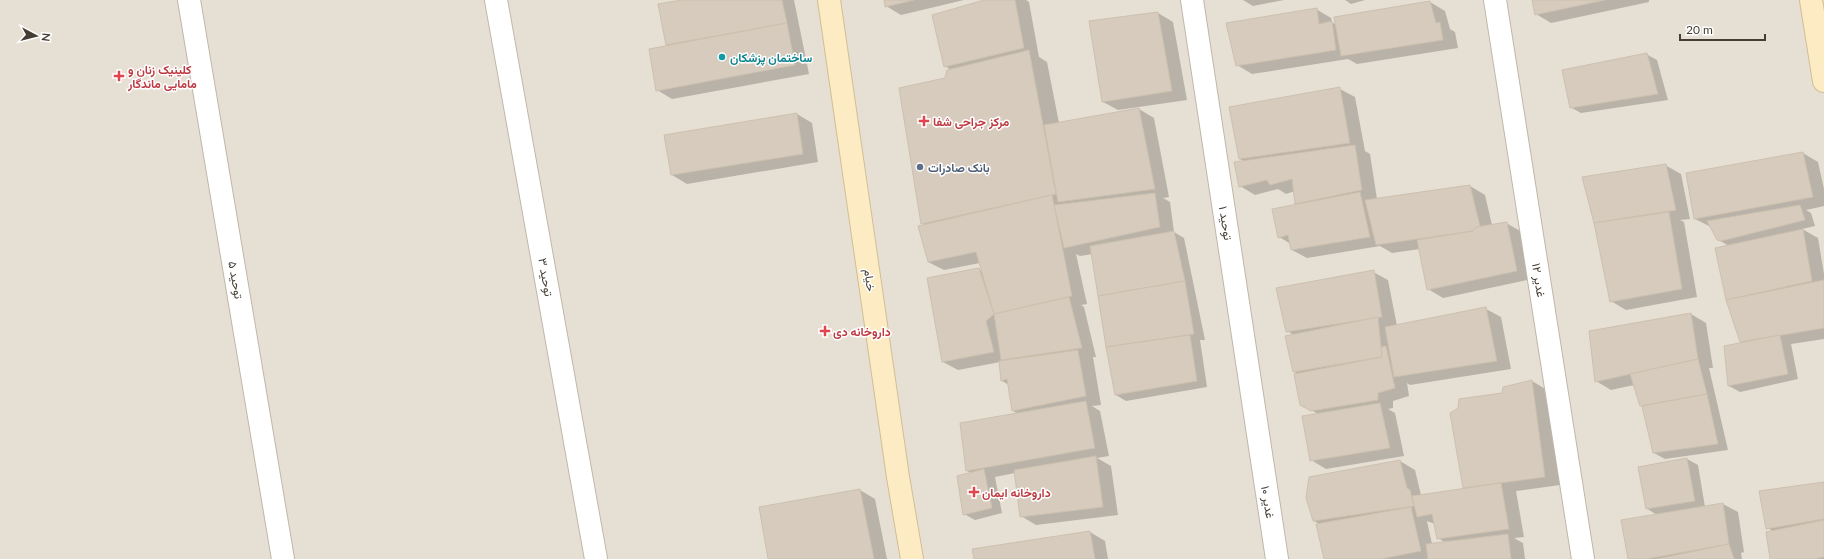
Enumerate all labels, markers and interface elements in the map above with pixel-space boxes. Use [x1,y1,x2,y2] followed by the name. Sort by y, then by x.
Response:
[16,16,56,56] north arrow
[1680,16,1765,42] scale bar
[1686,22,1713,37] text: 20 m
[39,32,53,42] text: N
[730,50,813,66] place label: ساختمان پزشکان
[717,52,727,62] marker: ساختمان پزشکان
[127,62,197,92] place label: کلینیک زنان و مامایی ماندگار
[113,70,125,82] marker: کلینیک زنان و مامایی ماندگار
[933,114,1010,130] place label: مرکز جراحی شفا
[918,115,930,127] marker: مرکز جراحی شفا
[928,160,990,176] place label: بانک صادرات
[915,162,925,172] marker: بانک صادرات
[1215,205,1236,242] street label: توحید ۱
[534,257,557,298] street label: توحید ۳
[224,260,247,300] street label: توحید ۵
[1528,262,1549,298] street label: غدیر ۱۲
[860,268,879,292] street label: خیام
[833,324,891,340] place label: داروخانه دی
[820,326,830,336] marker: داروخانه دی
[982,485,1051,501] place label: داروخانه ایمان
[1257,485,1278,520] street label: غدیر ۱۰
[969,487,979,497] marker: داروخانه ایمان

